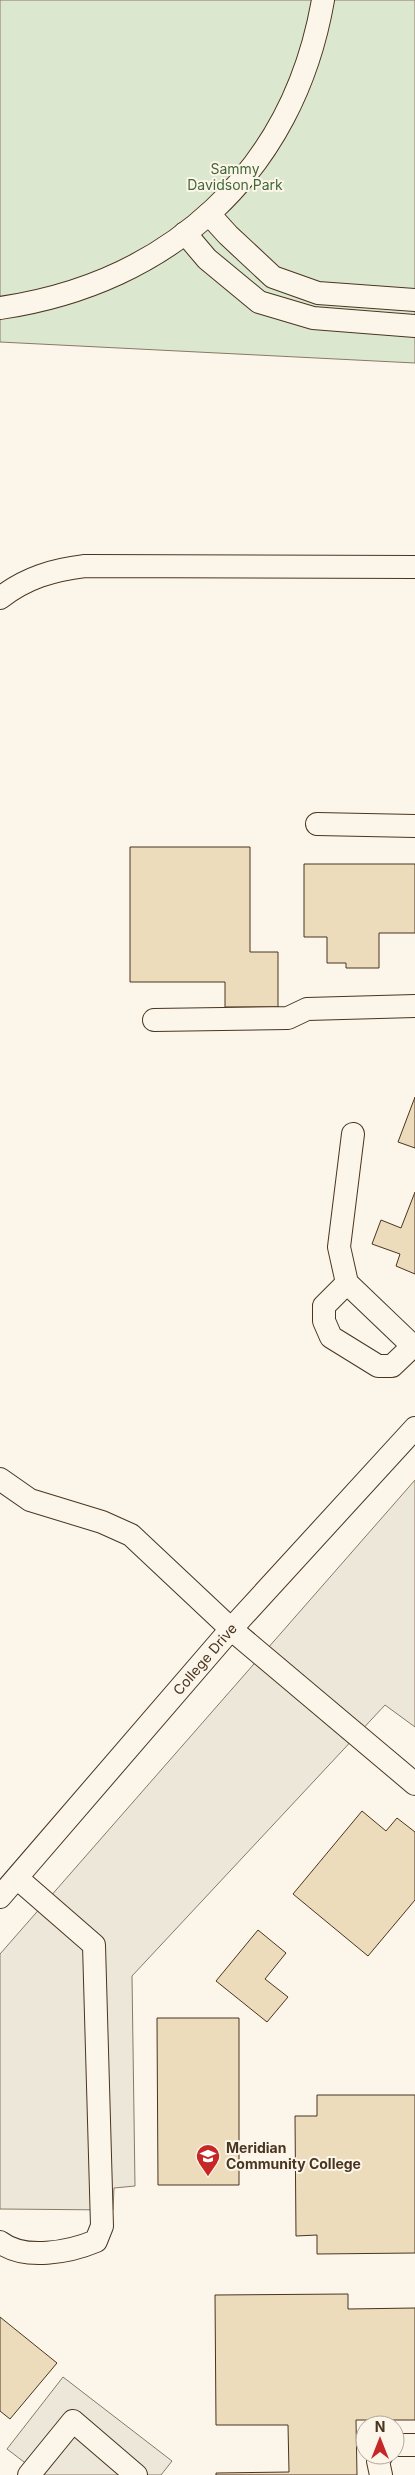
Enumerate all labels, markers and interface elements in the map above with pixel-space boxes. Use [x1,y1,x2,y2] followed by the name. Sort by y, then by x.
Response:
[187,160,283,193] park label: Sammy Davidson Park
[169,1619,240,1698] street label: College Drive
[226,2139,361,2172] place label: Meridian Community College
[195,2143,221,2177] school or university icon: Meridian Community College
[355,2415,405,2465] north arrow
[375,2418,385,2435] text: N

